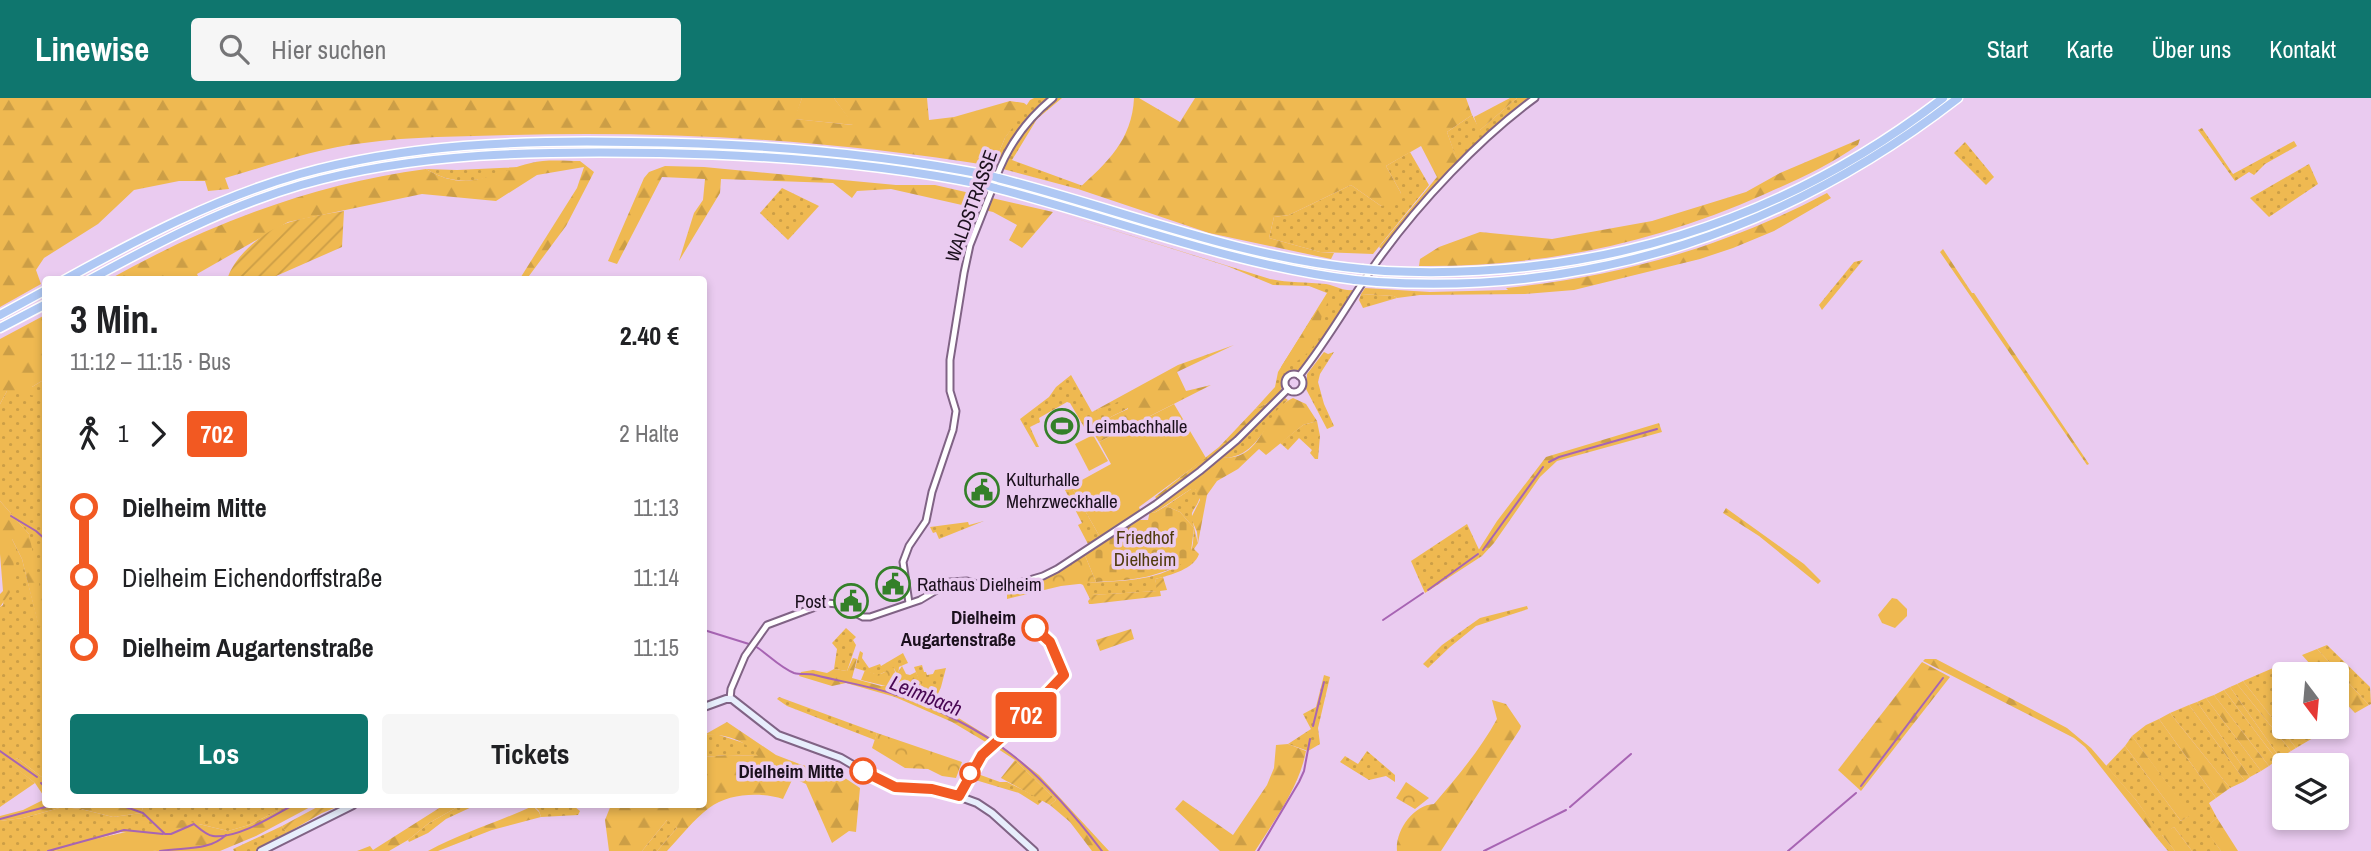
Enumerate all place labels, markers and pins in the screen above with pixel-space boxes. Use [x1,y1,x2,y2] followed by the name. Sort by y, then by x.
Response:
[1043,407,1081,445] sports icon: Leimbachhalle
[1086,413,1187,439] place label: Leimbachhalle
[1006,466,1118,514] place label: Kulturhalle Mehrzweckhalle
[963,471,1001,509] public building icon: Kulturhalle Mehrzweckhalle
[874,565,912,603] public building icon: Rathaus Dielheim
[917,571,1042,597] place label: Rathaus Dielheim
[832,582,870,620] public building icon: Post
[795,588,827,614] place label: Post
[901,604,1016,652] place label: Dielheim Augartenstraße
[1022,615,1048,641] marker: Dielheim Augartenstraße
[738,758,844,784] place label: Dielheim Mitte
[850,758,876,784] marker: Dielheim Mitte
[960,763,980,783] unlabelled marker

